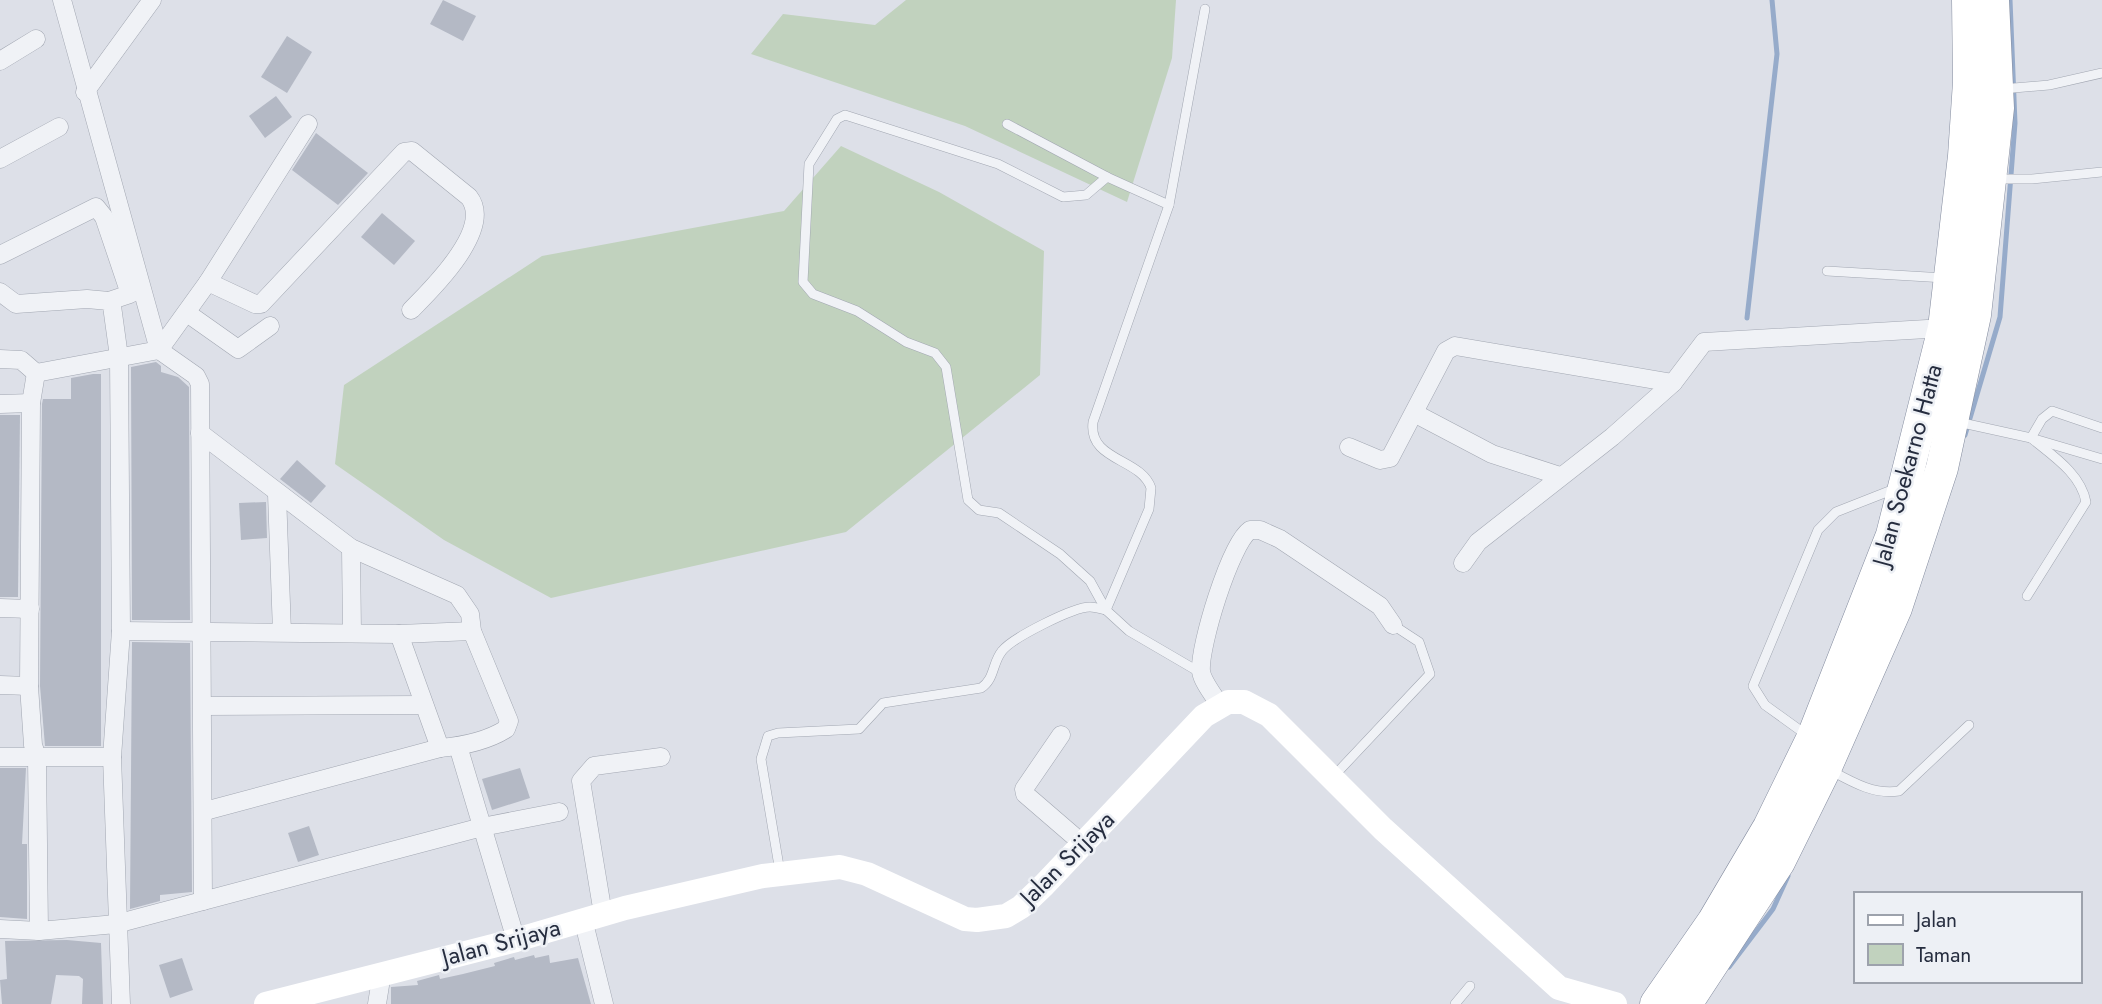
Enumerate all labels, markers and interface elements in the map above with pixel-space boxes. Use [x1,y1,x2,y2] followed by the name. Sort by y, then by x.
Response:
[1862,360,1951,573] street label: Jalan Soekarno Hatta
[1010,803,1122,915] street label: Jalan Srijaya
[1854,892,2081,983] legend
[1913,905,1957,935] text: Jalan
[435,909,564,975] street label: Jalan Srijaya
[1916,940,1971,970] text: Taman

